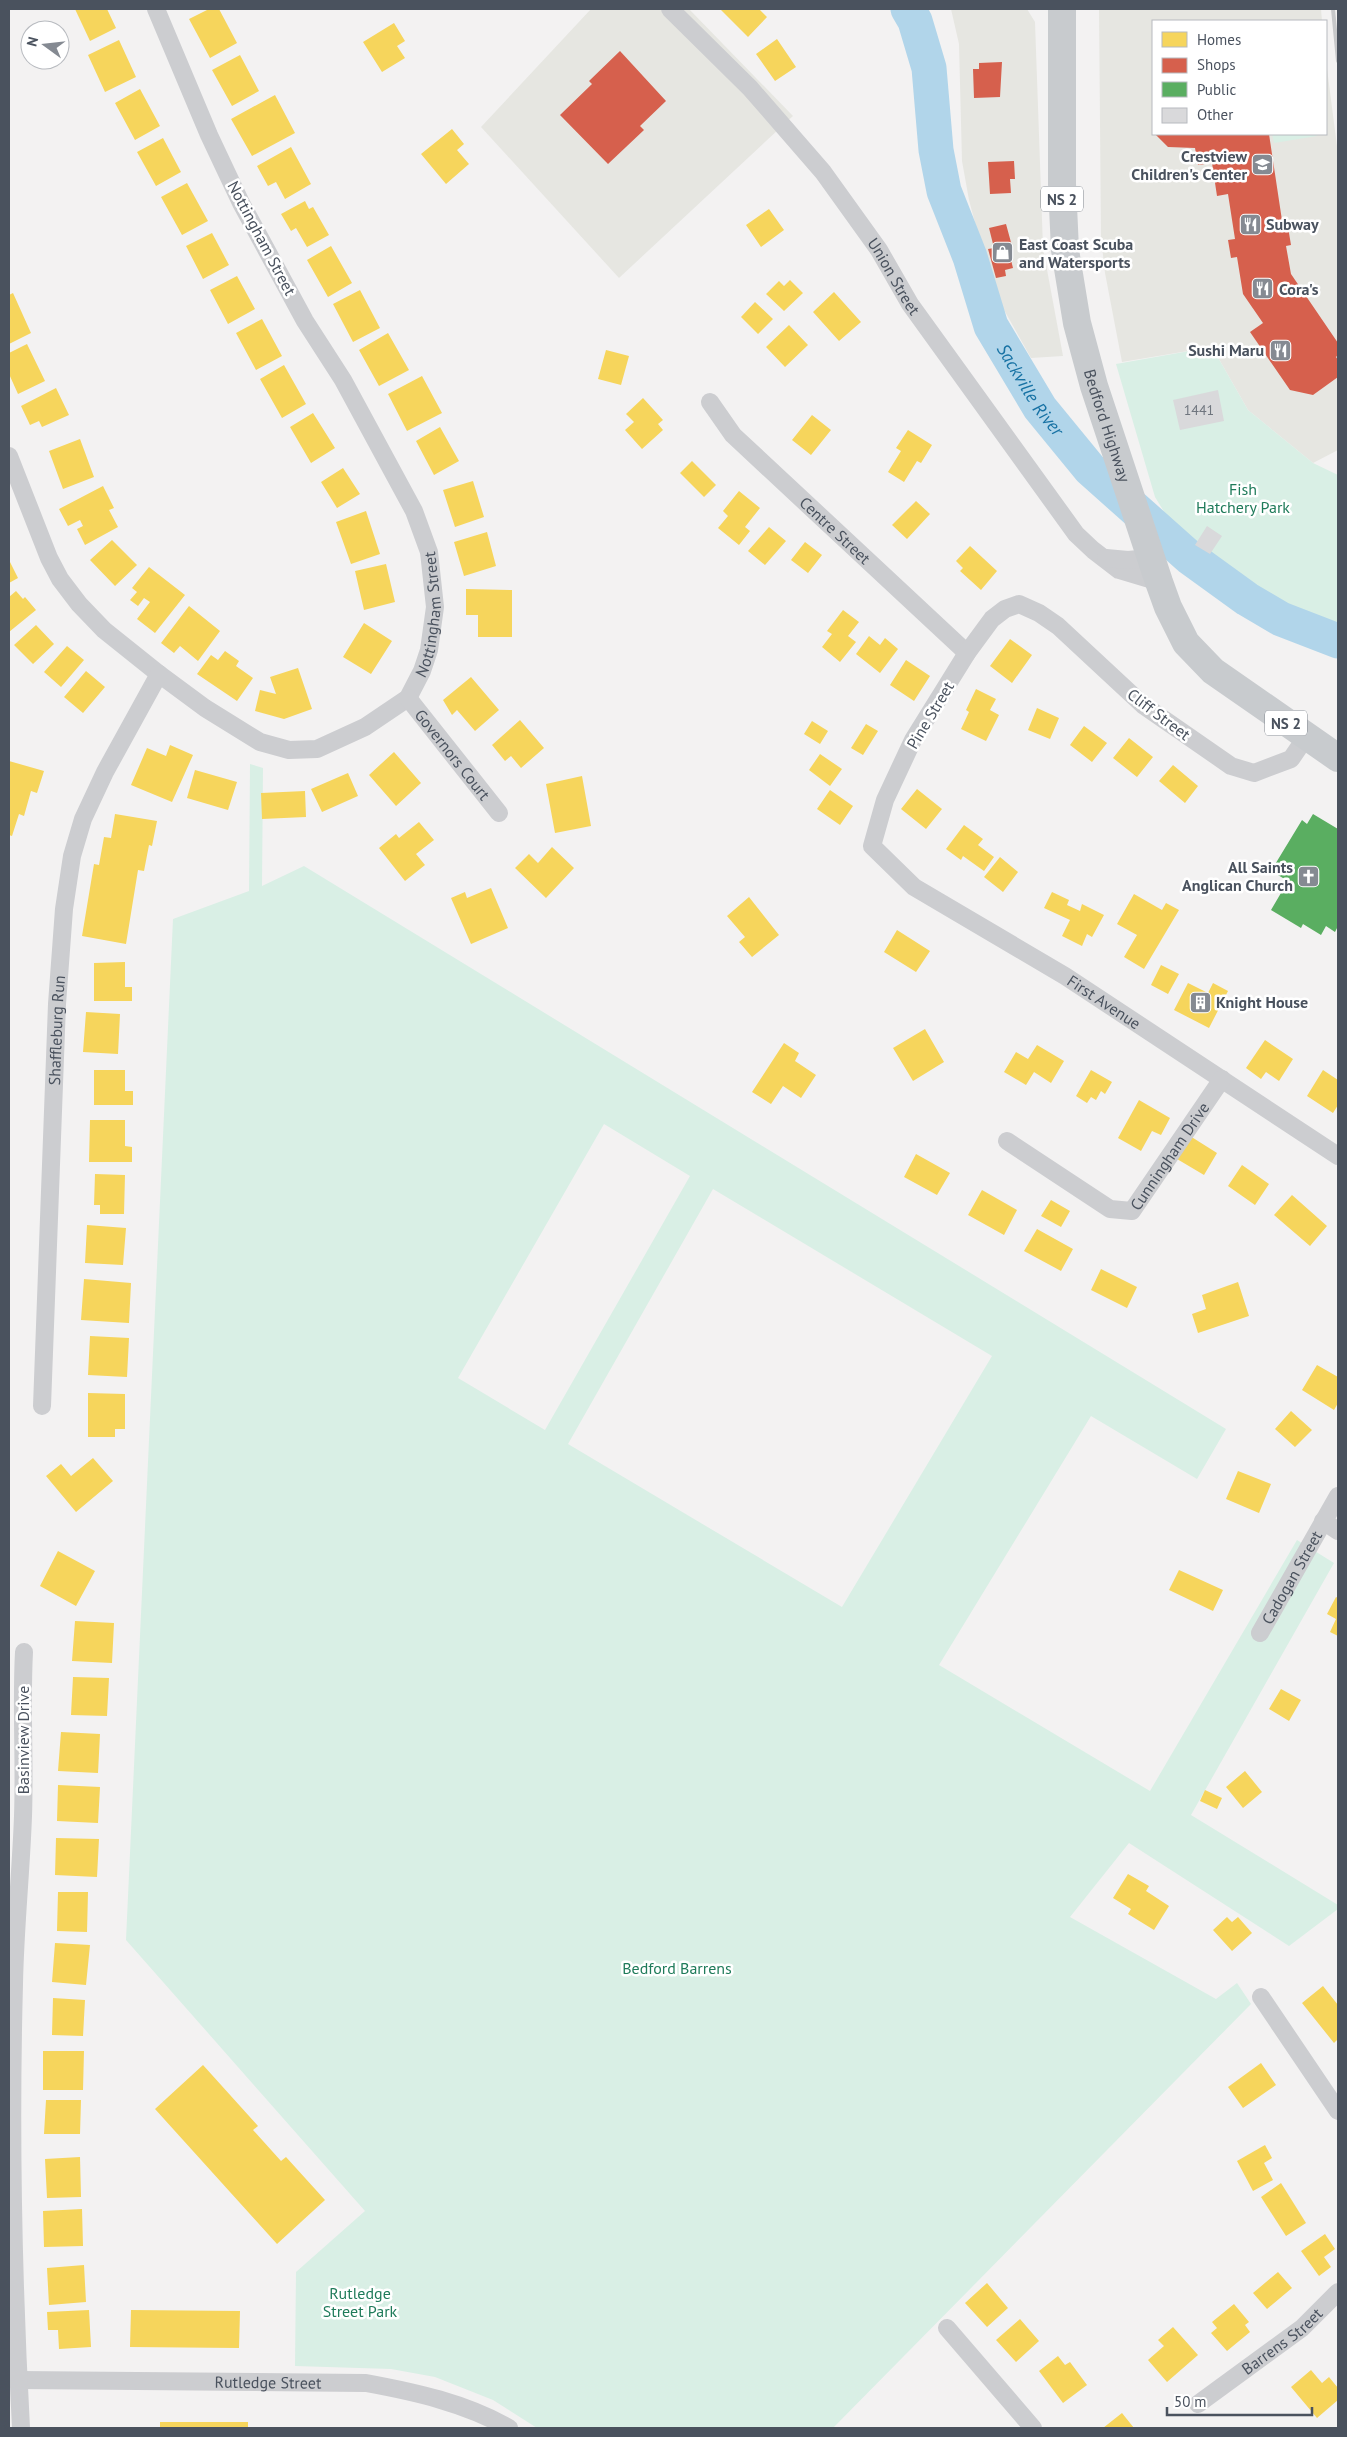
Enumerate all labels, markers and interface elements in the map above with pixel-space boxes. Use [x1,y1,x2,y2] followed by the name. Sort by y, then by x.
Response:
[20,20,70,70] north arrow
[1152,20,1327,135] legend
[1197,30,1241,49] text: Homes
[23,35,42,48] text: N
[1197,55,1236,74] text: Shops
[1197,80,1236,99] text: Public
[1197,105,1233,124] text: Other
[1131,146,1247,184] place label: Crestview Children's Center
[1251,153,1275,177] school or university icon: Crestview Children's Center
[223,177,301,299] street label: Nottingham Street
[1041,186,1083,212] road number: NS 2
[1238,212,1262,236] restaurant icon: Subway
[1266,214,1319,234] place label: Subway
[863,234,925,319] street label: Union Street
[1019,234,1133,272] place label: East Coast Scuba and Watersports
[991,241,1015,265] shop icon: East Coast Scuba and Watersports
[1251,277,1275,301] restaurant icon: Cora's
[1279,279,1319,299] place label: Cora's
[1268,338,1292,362] restaurant icon: Sushi Maru
[992,339,1070,441] water label: Sackville River
[1188,340,1264,360] place label: Sushi Maru
[1080,367,1135,485] street label: Bedford Highway
[1184,401,1214,419] house number: 1441
[1196,479,1290,517] park label: Fish Hatchery Park
[796,492,875,569] street label: Centre Street
[411,550,445,681] street label: Nottingham Street
[902,677,958,752] street label: Pine Street
[1124,684,1195,744] street label: Cliff Street
[411,705,495,804] street label: Governors Court
[1265,710,1307,736] road number: NS 2
[1182,857,1293,895] place label: All Saints Anglican Church
[1297,864,1321,888] church icon: All Saints Anglican Church
[1064,970,1145,1033] street label: First Avenue
[44,975,69,1086] street label: Shaffleburg Run
[1188,990,1212,1014] building icon: Knight House
[1216,992,1308,1012] place label: Knight House
[1126,1098,1213,1214] street label: Cunningham Drive
[1257,1527,1326,1628] street label: Cadogan Street
[13,1686,33,1794] street label: Basinview Drive
[622,1958,732,1978] park label: Bedford Barrens
[323,2283,398,2321] park label: Rutledge Street Park
[1238,2303,1327,2379] street label: Barrens Street
[215,2372,322,2393] street label: Rutledge Street
[1167,2384,1312,2416] scale bar
[1174,2392,1207,2411] text: 50 m

